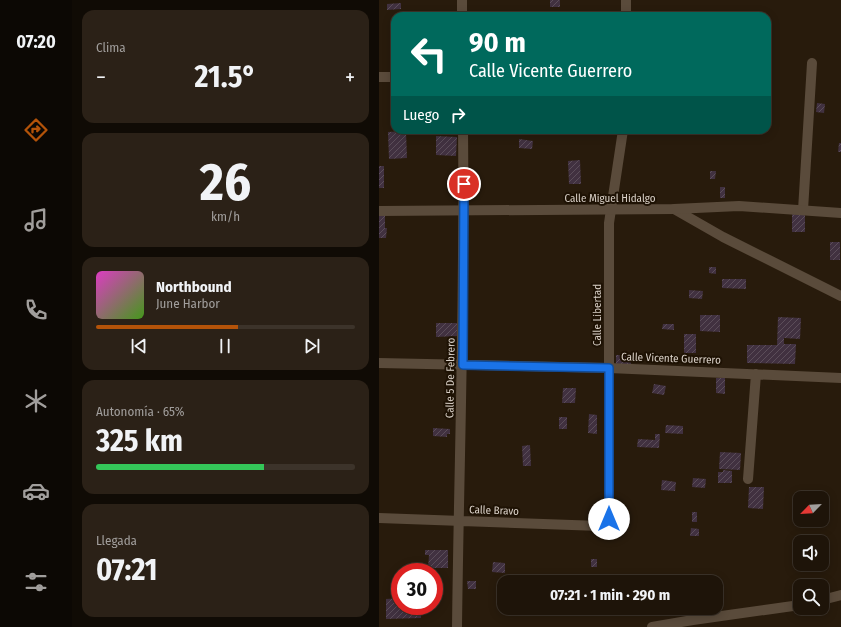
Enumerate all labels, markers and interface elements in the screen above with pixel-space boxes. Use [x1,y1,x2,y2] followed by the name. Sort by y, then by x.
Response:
[469,26,526,59] text: 90 m
[403,28,455,80] icon: left
[16,31,56,53] text: 07:20
[96,40,126,55] text: Clima
[195,59,256,95] text: 21.5°
[469,60,632,82] text: Calle Vicente Guerrero
[96,64,106,91] text: −
[345,64,355,91] text: +
[447,104,469,126] icon: right
[403,106,439,124] text: Luego
[22,116,50,144] icon: directions
[200,151,251,214] text: 26
[447,167,481,201] pin
[453,173,475,195] icon: arrive
[564,192,656,205] street label: Calle Miguel Hidalgo
[22,206,50,234] icon: music
[211,209,240,224] text: km/h
[156,278,232,296] text: Northbound
[591,284,604,346] street label: Calle Libertad
[22,296,50,324] icon: phone
[156,296,220,311] text: June Harbor
[128,335,150,357] icon: previous
[214,335,236,357] icon: pause
[301,335,323,357] icon: next
[443,337,458,418] street label: Calle 5 De Febrero
[621,350,721,367] street label: Calle Vicente Guerrero
[22,387,50,415] icon: climate
[96,404,185,419] text: Autonomía · 65%
[96,423,183,459] text: 325 km
[22,477,50,505] icon: car
[793,491,829,527] north arrow
[793,491,829,615] map controls
[588,498,630,540] position arrow
[469,503,519,518] street label: Calle Bravo
[96,533,137,548] text: Llegada
[793,535,829,571] button: sound
[96,552,158,588] text: 07:21
[391,563,443,615] speed limit sign: 30
[22,568,50,596] icon: filters
[793,579,829,615] button: search
[550,586,670,604] text: 07:21 · 1 min · 290 m

